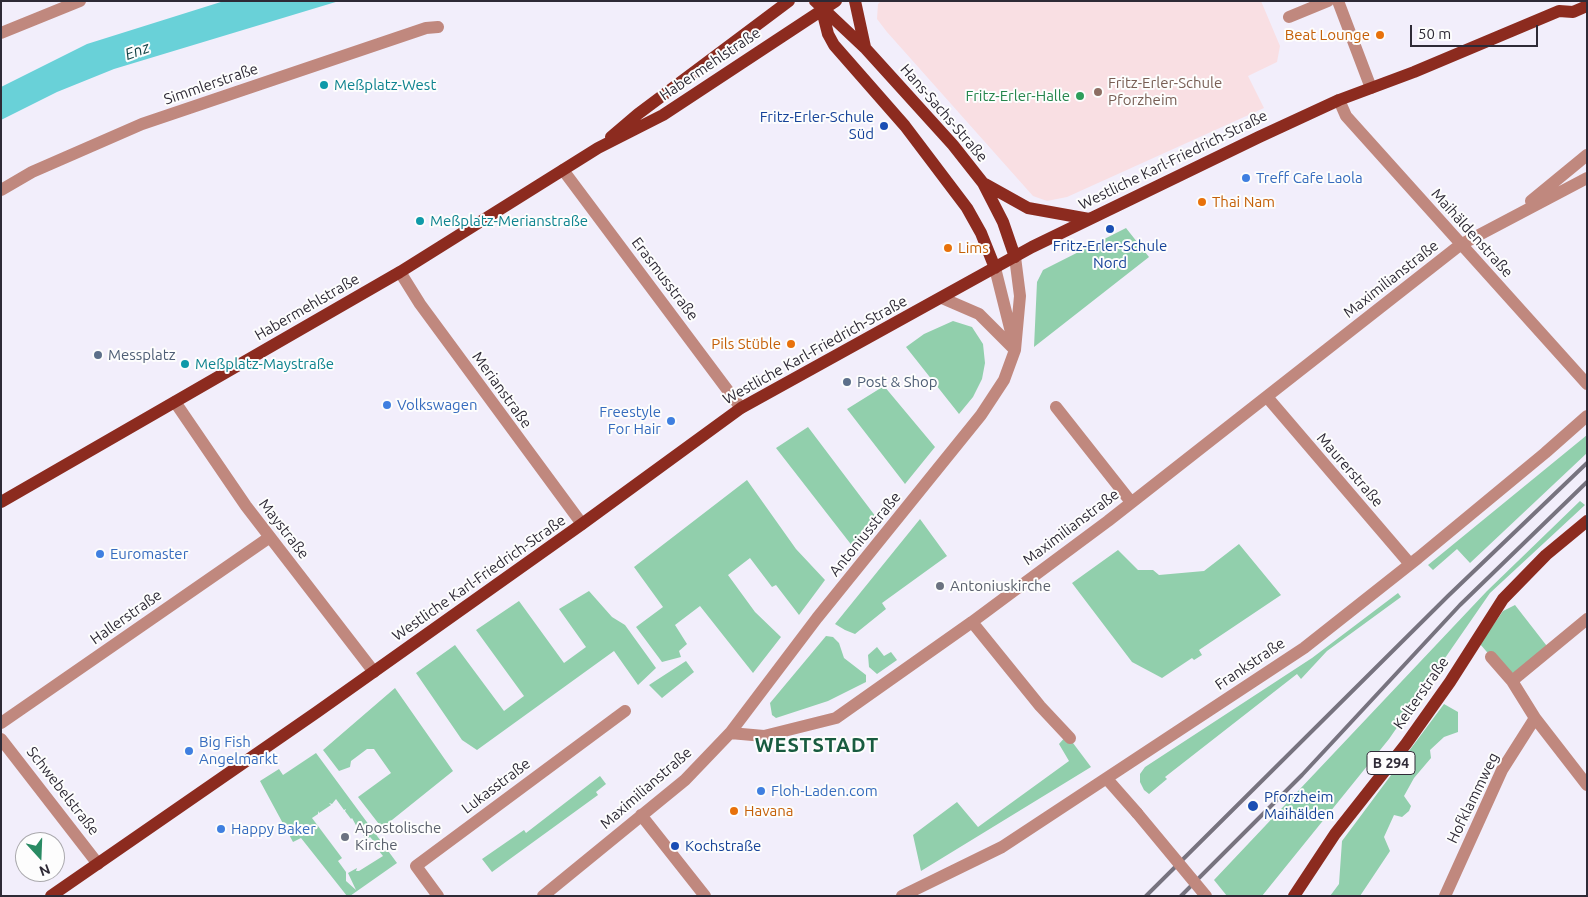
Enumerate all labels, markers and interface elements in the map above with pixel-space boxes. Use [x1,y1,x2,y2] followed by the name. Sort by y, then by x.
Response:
[1413,15,1540,47] scale bar
[656,24,764,104] street label: Habermehlstraße
[1418,25,1451,42] text: 50 m
[1285,26,1370,44] place label: Beat Lounge
[1374,29,1386,41] marker: Beat Lounge
[122,38,152,64] water label: Enz
[162,59,260,109] street label: Simmlerstraße
[897,60,991,166] street label: Hans-Sachs-Straße
[1108,74,1222,109] place label: Fritz-Erler-Schule Pforzheim
[334,76,436,94] place label: Meßplatz-West
[318,79,330,91] marker: Meßplatz-West
[1092,86,1104,98] marker: Fritz-Erler-Schule Pforzheim
[966,87,1070,105] place label: Fritz-Erler-Halle
[1074,90,1086,102] marker: Fritz-Erler-Halle
[1076,106,1270,214] street label: Westliche Karl-Friedrich-Straße
[760,108,874,143] place label: Fritz-Erler-Schule Süd
[878,120,890,132] marker: Fritz-Erler-Schule Süd
[1256,169,1363,187] place label: Treff Cafe Laola
[1240,172,1252,184] marker: Treff Cafe Laola
[1427,185,1517,281] street label: Maihäldenstraße
[1212,193,1275,211] place label: Thai Nam
[1196,196,1208,208] marker: Thai Nam
[430,212,588,230] place label: Meßplatz-Merianstraße
[414,215,426,227] marker: Meßplatz-Merianstraße
[1104,223,1116,235] marker: Fritz-Erler-Schule Nord
[628,234,702,324] street label: Erasmusstraße
[1340,236,1442,322] street label: Maximilianstraße
[1053,237,1167,272] place label: Fritz-Erler-Schule Nord
[958,239,989,257] place label: Lims
[942,242,954,254] marker: Lims
[252,270,362,344] street label: Habermehlstraße
[720,292,910,408] street label: Westliche Karl-Friedrich-Straße
[711,335,781,353] place label: Pils Stüble
[785,338,797,350] marker: Pils Stüble
[108,346,176,364] place label: Messplatz
[468,348,536,432] street label: Merianstraße
[92,349,104,361] marker: Messplatz
[195,355,334,373] place label: Meßplatz-Maystraße
[179,358,191,370] marker: Meßplatz-Maystraße
[857,373,938,391] place label: Post & Shop
[841,376,853,388] marker: Post & Shop
[397,396,478,414] place label: Volkswagen
[381,399,393,411] marker: Volkswagen
[599,403,661,438] place label: Freestyle For Hair
[665,415,677,427] marker: Freestyle For Hair
[1313,429,1387,511] street label: Maurerstraße
[1019,485,1123,569] street label: Maximilianstraße
[825,488,905,580] street label: Antoniusstraße
[255,495,313,563] street label: Maystraße
[389,511,569,645] street label: Westliche Karl-Friedrich-Straße
[110,545,188,563] place label: Euromaster
[94,548,106,560] marker: Euromaster
[950,577,1051,595] place label: Antoniuskirche
[934,580,946,592] marker: Antoniuskirche
[87,586,165,648] street label: Hallerstraße
[1212,634,1288,694] street label: Frankstraße
[1390,653,1452,733] street label: Kelterstraße
[199,733,278,768] place label: Big Fish Angelmarkt
[754,733,880,757] district label: WESTSTADT
[23,743,103,839] street label: Schwebelstraße
[597,743,695,833] street label: Maximilianstraße
[183,745,195,757] marker: Big Fish Angelmarkt
[1443,750,1503,846] street label: Hofklammweg
[1367,751,1415,774] road number: B 294
[458,754,534,818] street label: Lukasstraße
[771,782,878,800] place label: Floh-Laden.com
[755,785,767,797] marker: Floh-Laden.com
[1264,788,1334,823] place label: Pforzheim Maihälden
[1246,799,1260,813] marker: Pforzheim Maihälden
[744,802,793,820] place label: Havana
[728,805,740,817] marker: Havana
[355,819,441,854] place label: Apostolische Kirche
[231,820,316,838] place label: Happy Baker
[215,823,227,835] marker: Happy Baker
[339,831,351,843] marker: Apostolische Kirche
[15,832,65,882] north arrow
[685,837,761,855] place label: Kochstraße
[669,840,681,852] marker: Kochstraße
[37,861,52,879] text: N

